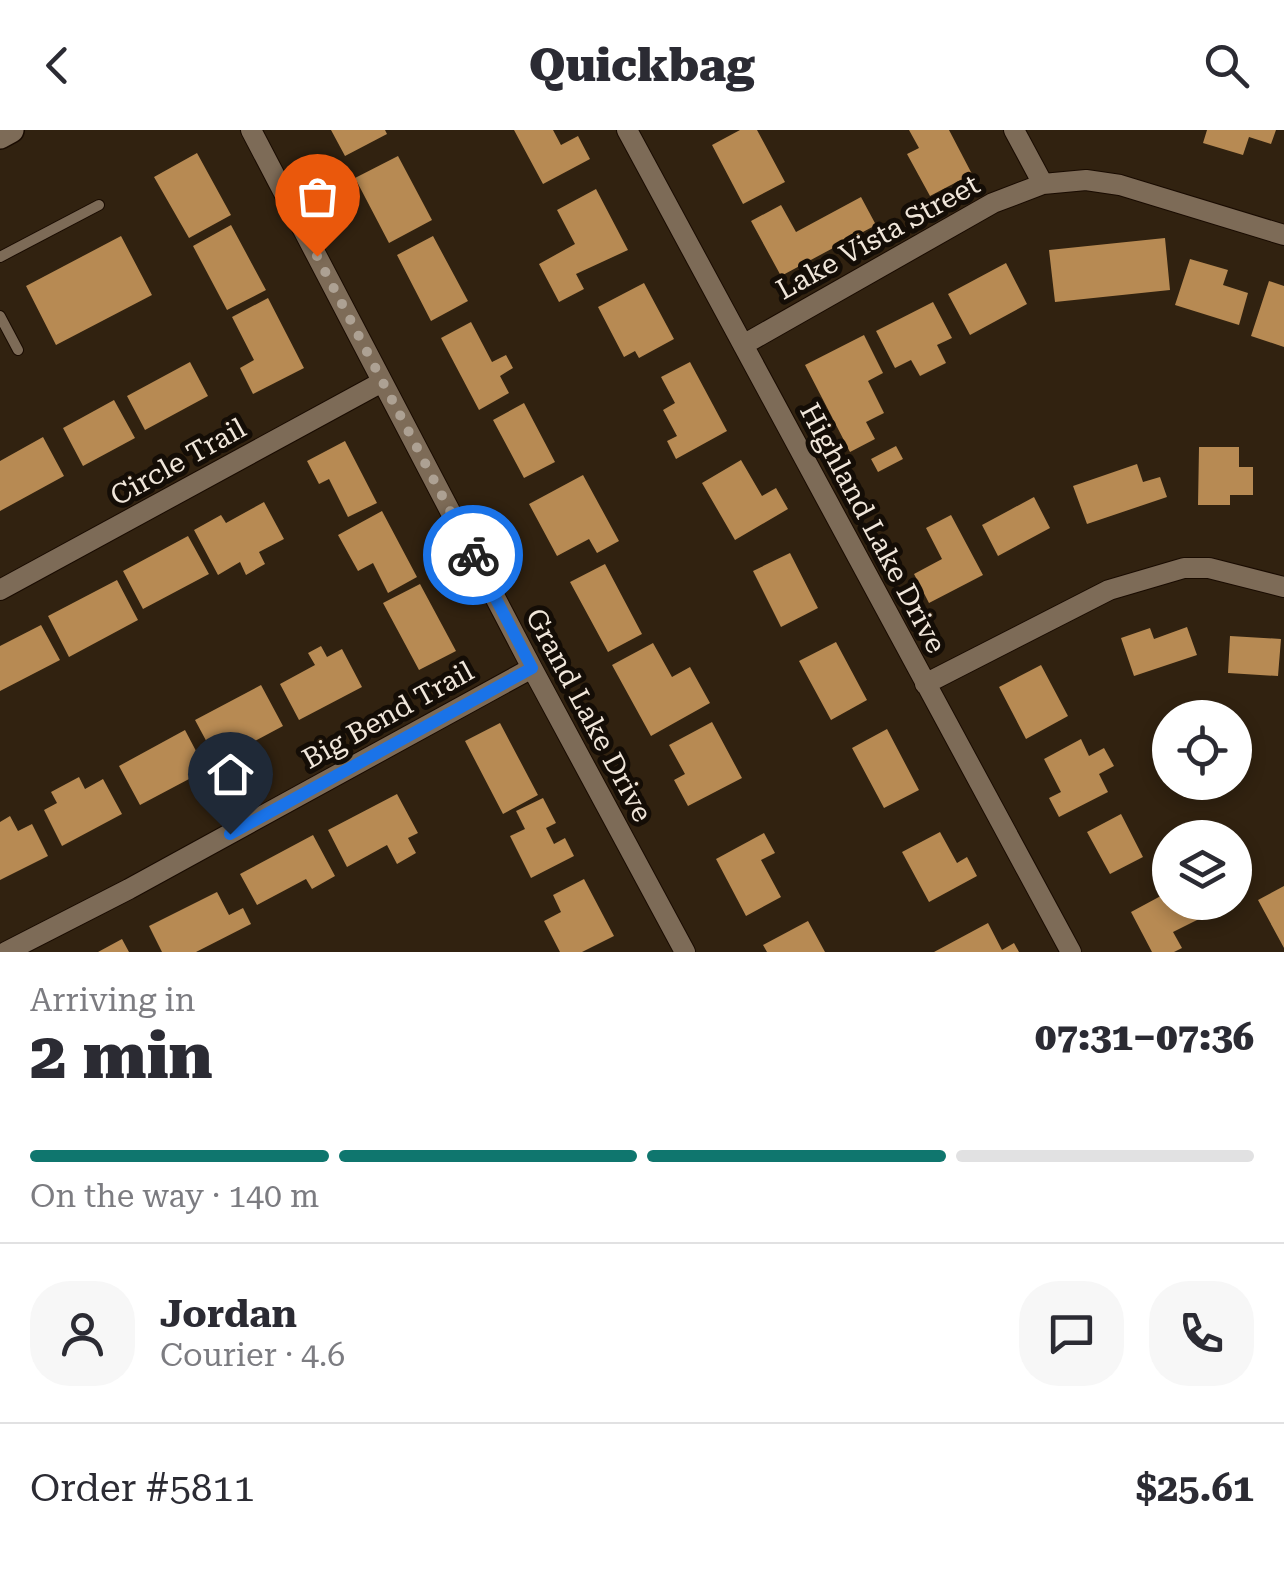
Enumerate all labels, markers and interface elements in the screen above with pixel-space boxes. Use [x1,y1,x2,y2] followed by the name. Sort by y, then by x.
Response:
[30,38,85,93] icon: back
[1199,38,1254,93] icon: search
[529,39,755,92] text: Quickbag
[275,154,360,257] pin
[771,168,985,306] street label: Lake Vista Street
[290,169,345,224] icon: bag
[793,398,953,658] street label: Highland Lake Drive
[105,411,252,513] street label: Circle Trail
[423,505,523,605] courier
[446,528,501,583] icon: bike
[519,603,659,827] street label: Grand Lake Drive
[297,654,480,776] street label: Big Bend Trail
[1152,700,1252,920] map controls
[1152,700,1252,800] button: locate
[188,732,273,835] pin
[203,747,258,802] icon: home
[1152,820,1252,920] button: layers
[30,981,195,1019] text: Arriving in
[1035,1015,1254,1059] text: 07:31–07:36
[30,1018,213,1094] text: 2 min
[30,1177,319,1215] text: On the way · 140 m
[30,1281,135,1386] button: person
[1019,1281,1124,1386] button: chat
[1149,1281,1254,1386] button: phone
[160,1292,297,1336] text: Jordan
[160,1336,345,1374] text: Courier · 4.6
[30,1466,255,1510] text: Order #5811
[1136,1466,1254,1510] text: $25.61

